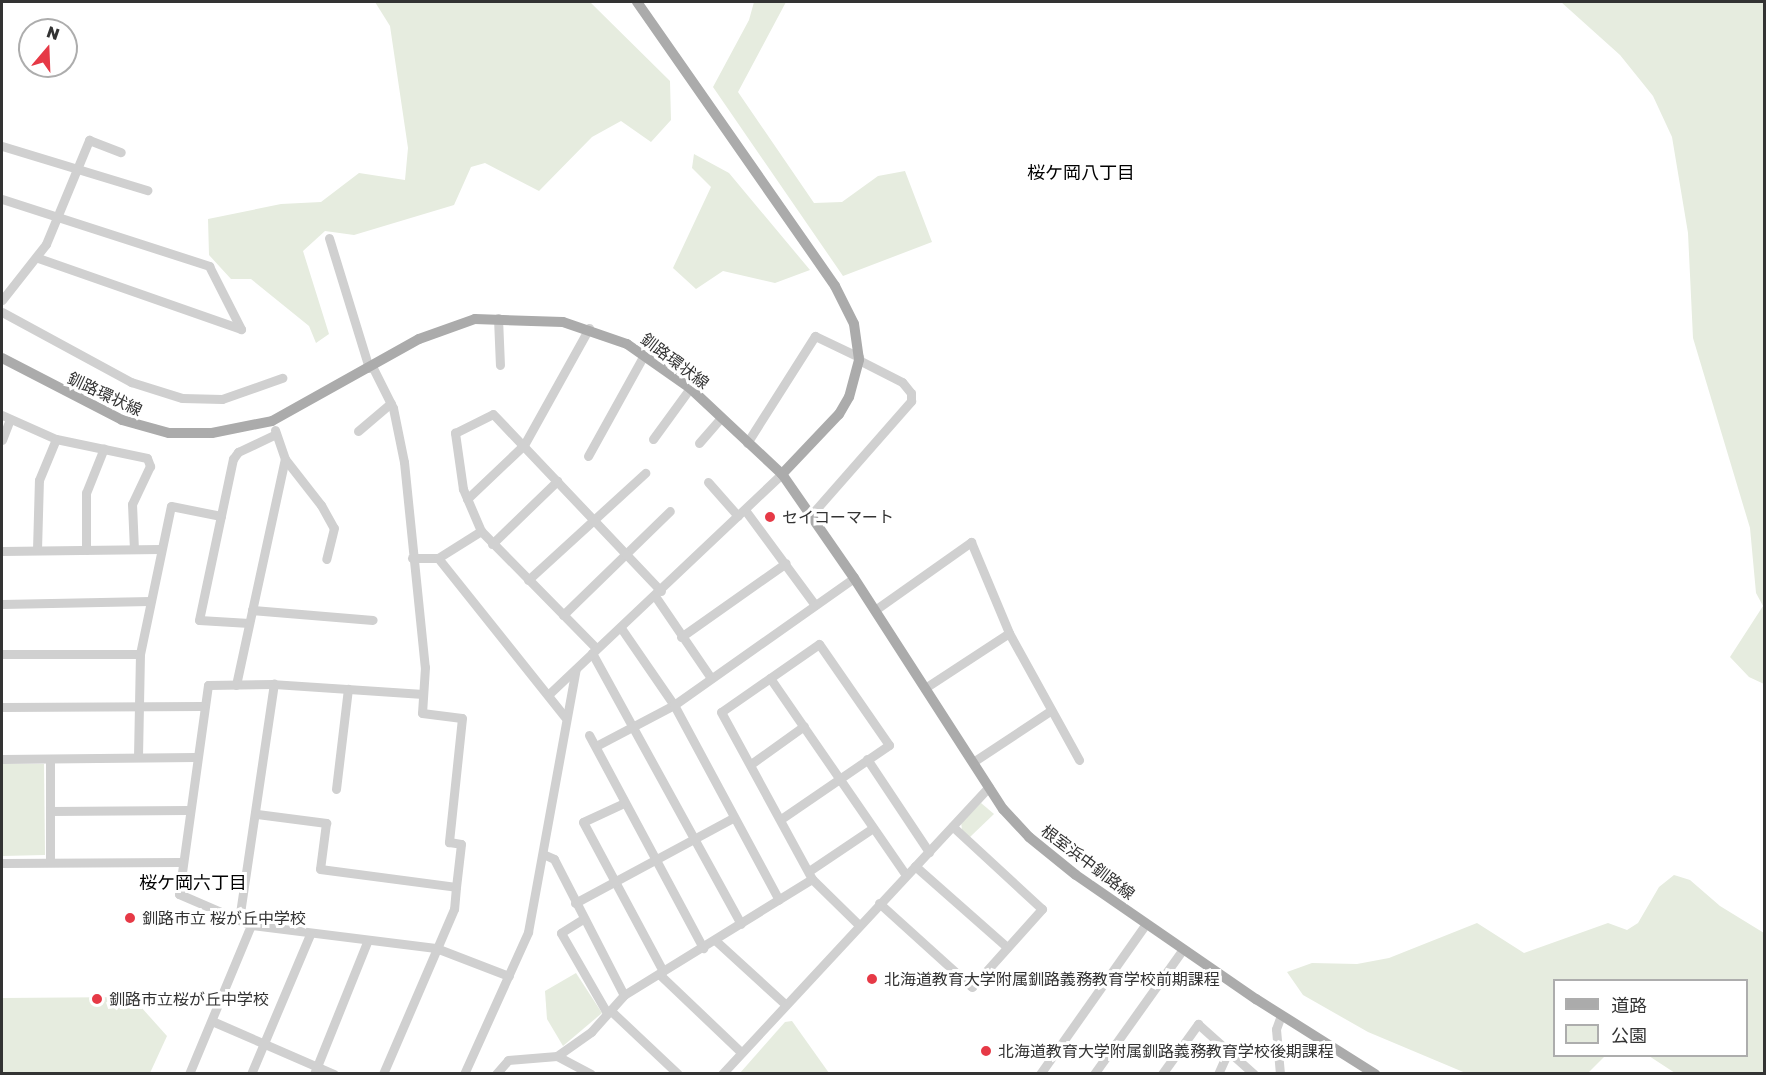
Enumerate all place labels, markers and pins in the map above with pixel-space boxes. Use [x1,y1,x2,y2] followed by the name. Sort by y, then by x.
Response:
[782,507,894,527] place label: セイコーマート
[763,510,777,524] marker: セイコーマート
[142,908,306,928] place label: 釧路市立 桜が丘中学校
[123,911,137,925] marker: 釧路市立 桜が丘中学校
[884,969,1220,989] place label: 北海道教育大学附属釧路義務教育学校前期課程
[865,972,879,986] marker: 北海道教育大学附属釧路義務教育学校前期課程
[109,989,269,1009] place label: 釧路市立桜が丘中学校
[90,992,104,1006] marker: 釧路市立桜が丘中学校
[998,1041,1334,1061] place label: 北海道教育大学附属釧路義務教育学校後期課程
[979,1044,993,1058] marker: 北海道教育大学附属釧路義務教育学校後期課程

